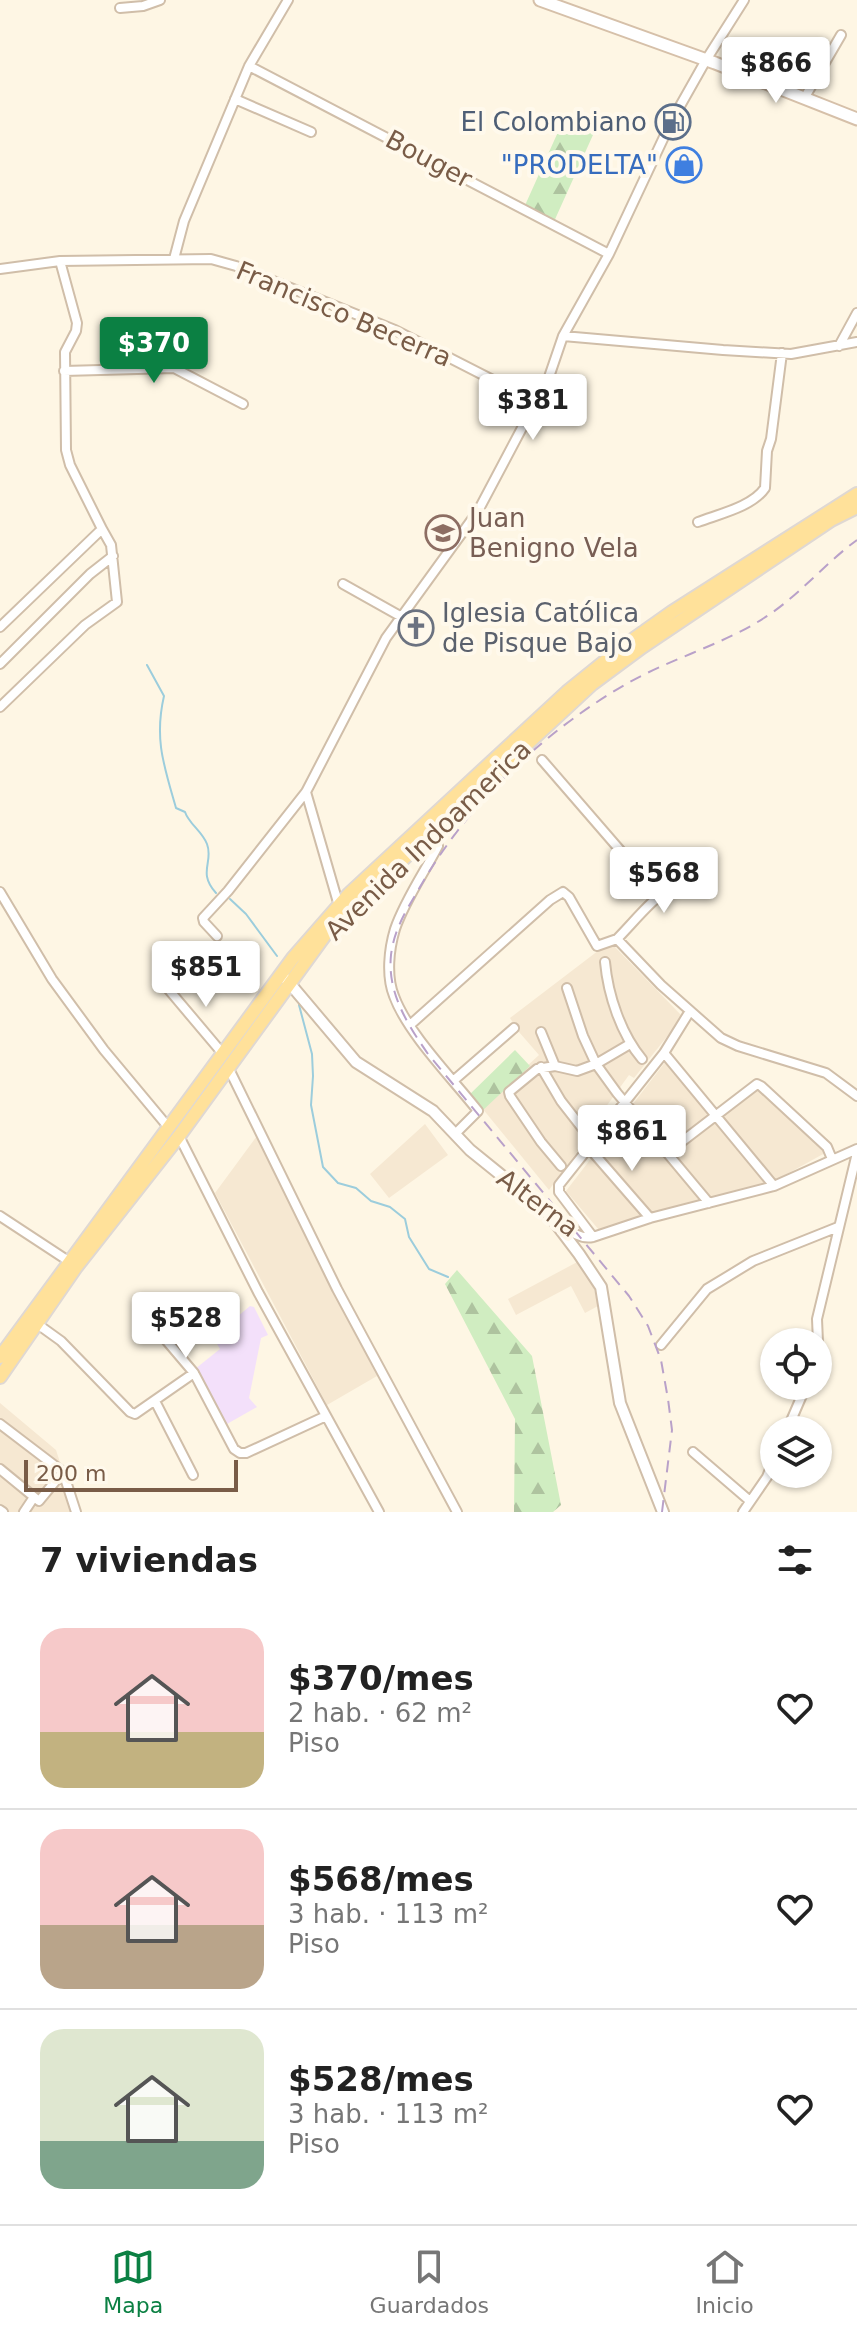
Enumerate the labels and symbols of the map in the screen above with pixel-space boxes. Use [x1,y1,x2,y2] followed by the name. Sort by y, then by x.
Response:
[729,37,823,105] pin: $866
[654,103,692,141] fuel station icon: El Colombiano
[461,107,647,137] place label: El Colombiano
[381,124,478,194] street label: Bouger
[665,146,703,184] shop icon: "PRODELTA"
[501,150,658,180] place label: "PRODELTA"
[232,255,456,373] street label: Francisco Becerra
[107,317,201,385] pin: $370
[486,374,580,442] pin: $381
[467,503,639,563] place label: Juan Benigno Vela
[424,514,462,552] school or university icon: Juan Benigno Vela
[442,598,639,658] place label: Iglesia Católica de Pisque Bajo
[397,609,435,647] church icon: Iglesia Católica de Pisque Bajo
[319,734,537,946] street label: Avenida Indoamerica
[617,847,711,915] pin: $568
[159,941,253,1009] pin: $851
[585,1105,679,1173] pin: $861
[491,1163,585,1243] street label: Alterna
[139,1292,233,1360] pin: $528
[24,1456,238,1492] scale bar

